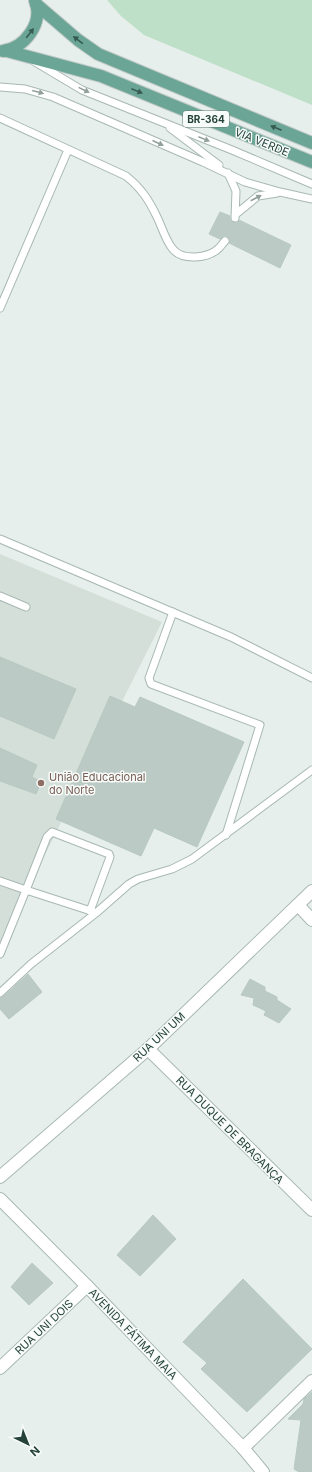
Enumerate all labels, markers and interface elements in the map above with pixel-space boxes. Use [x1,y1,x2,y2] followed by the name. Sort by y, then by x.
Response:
[25,28,34,39] one-way arrow
[73,36,83,44] one-way arrow
[78,87,90,93] one-way arrow
[131,88,142,94] one-way arrow
[32,90,45,96] one-way arrow
[183,111,229,127] road number: BR-364
[233,125,291,159] street label: VIA VERDE
[270,125,282,131] one-way arrow
[199,136,210,142] one-way arrow
[153,140,164,146] one-way arrow
[250,195,261,201] one-way arrow
[49,770,146,797] place label: União Educacional do Norte
[36,778,46,788] marker: União Educacional do Norte
[130,1009,188,1065] street label: RUA UNI UM
[173,1073,287,1187] street label: RUA DUQUE DE BRAGANÇA
[86,1285,180,1383] street label: AVENIDA FÁTIMA MAIA
[12,1296,76,1358] street label: RUA UNI DOIS
[8,1424,48,1464] north arrow
[27,1443,43,1459] text: N

